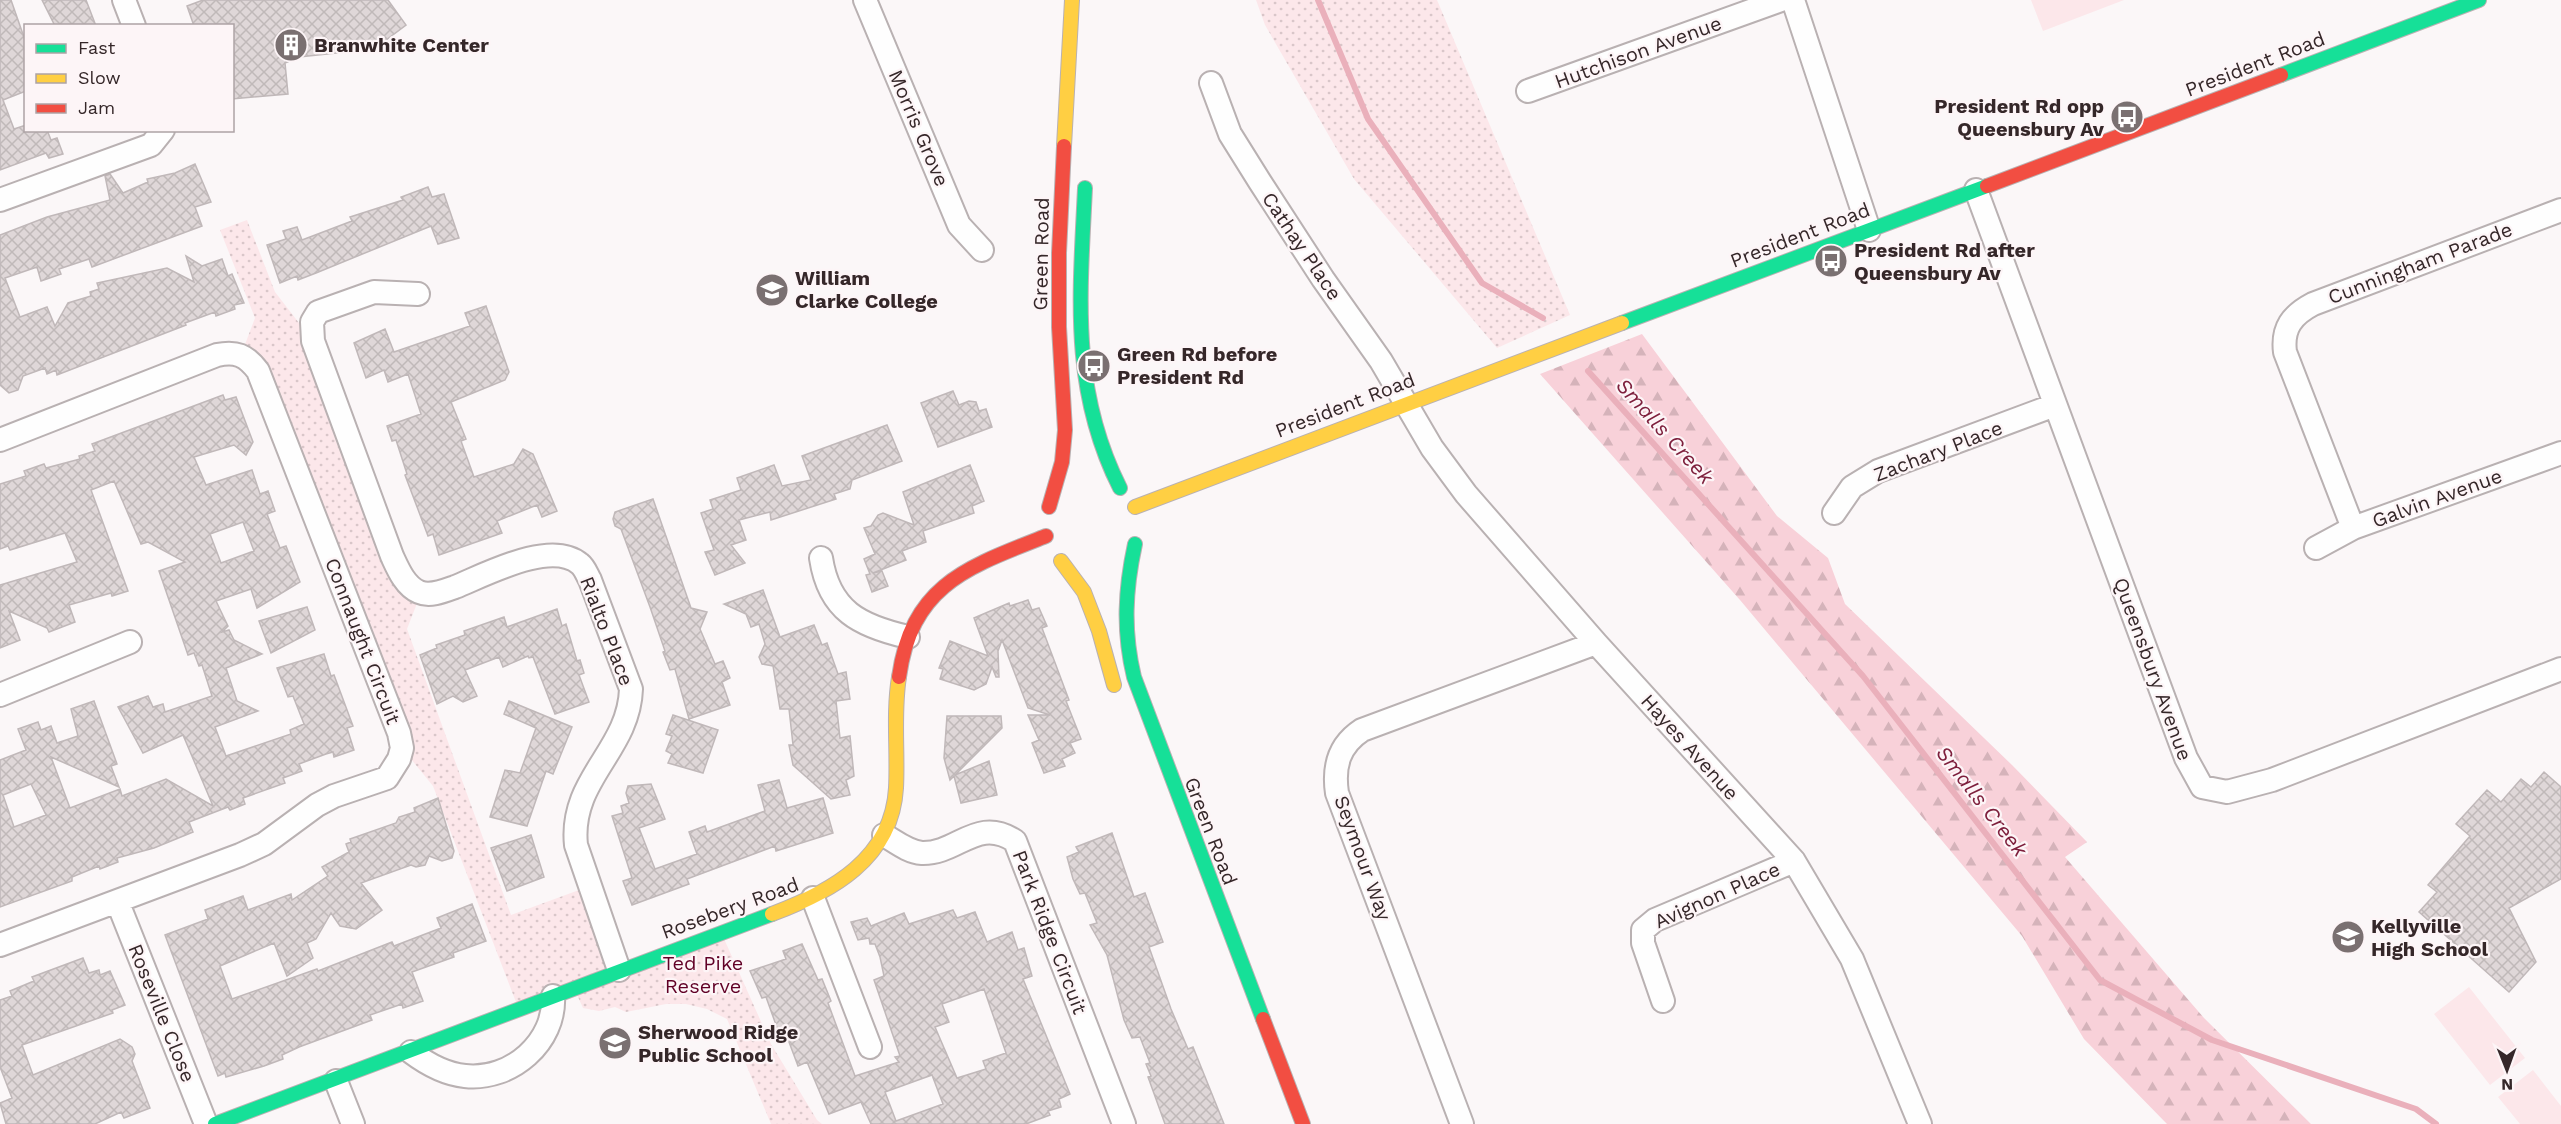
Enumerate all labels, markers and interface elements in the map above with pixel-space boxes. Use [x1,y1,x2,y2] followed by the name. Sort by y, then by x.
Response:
[1551,11,1725,93] street label: Hutchison Avenue
[24,24,234,132] legend
[2182,26,2328,102] street label: President Road
[273,27,309,63] building icon: Branwhite Center
[314,33,489,57] place label: Branwhite Center
[78,37,116,58] text: Fast
[884,66,954,190] street label: Morris Grove
[78,67,121,88] text: Slow
[1934,94,2105,141] place label: President Rd opp Queensbury Av
[78,97,115,118] text: Jam
[2109,99,2145,135] bus stop icon: President Rd opp Queensbury Av
[1257,187,1347,305] street label: Cathay Place
[1028,197,1054,311] street label: Green Road
[1727,197,1873,273] street label: President Road
[2324,217,2516,309] street label: Cunningham Parade
[1854,238,2035,285] place label: President Rd after Queensbury Av
[1813,243,1849,279] bus stop icon: President Rd after Queensbury Av
[795,266,938,313] place label: William Clarke College
[754,272,790,308] school or university icon: William Clarke College
[1117,342,1277,389] place label: Green Rd before President Rd
[1076,348,1112,384] bus stop icon: Green Rd before President Rd
[1272,367,1418,443] street label: President Road
[1611,373,1719,489] water label: Smalls Creek
[1870,415,2006,487] street label: Zachary Place
[2369,463,2505,533] street label: Galvin Avenue
[320,554,406,728] street label: Connaught Circuit
[575,573,639,689] street label: Rialto Place
[2109,574,2197,764] street label: Queensbury Avenue
[1636,689,1744,805] street label: Hayes Avenue
[1931,741,2033,862] water label: Smalls Creek
[1179,774,1243,888] street label: Green Road
[1329,792,1397,924] street label: Seymour Way
[1008,847,1093,1018] street label: Park Ridge Circuit
[1651,857,1783,933] street label: Avignon Place
[658,872,802,944] street label: Rosebery Road
[2371,914,2489,961] place label: Kellyville High School
[2330,919,2366,955] school or university icon: Kellyville High School
[123,940,201,1086] street label: Roseville Close
[663,951,743,998] park label: Ted Pike Reserve
[638,1020,798,1067] place label: Sherwood Ridge Public School
[597,1025,633,1061] school or university icon: Sherwood Ridge Public School
[2477,1040,2537,1100] north arrow
[2501,1075,2513,1094] text: N

